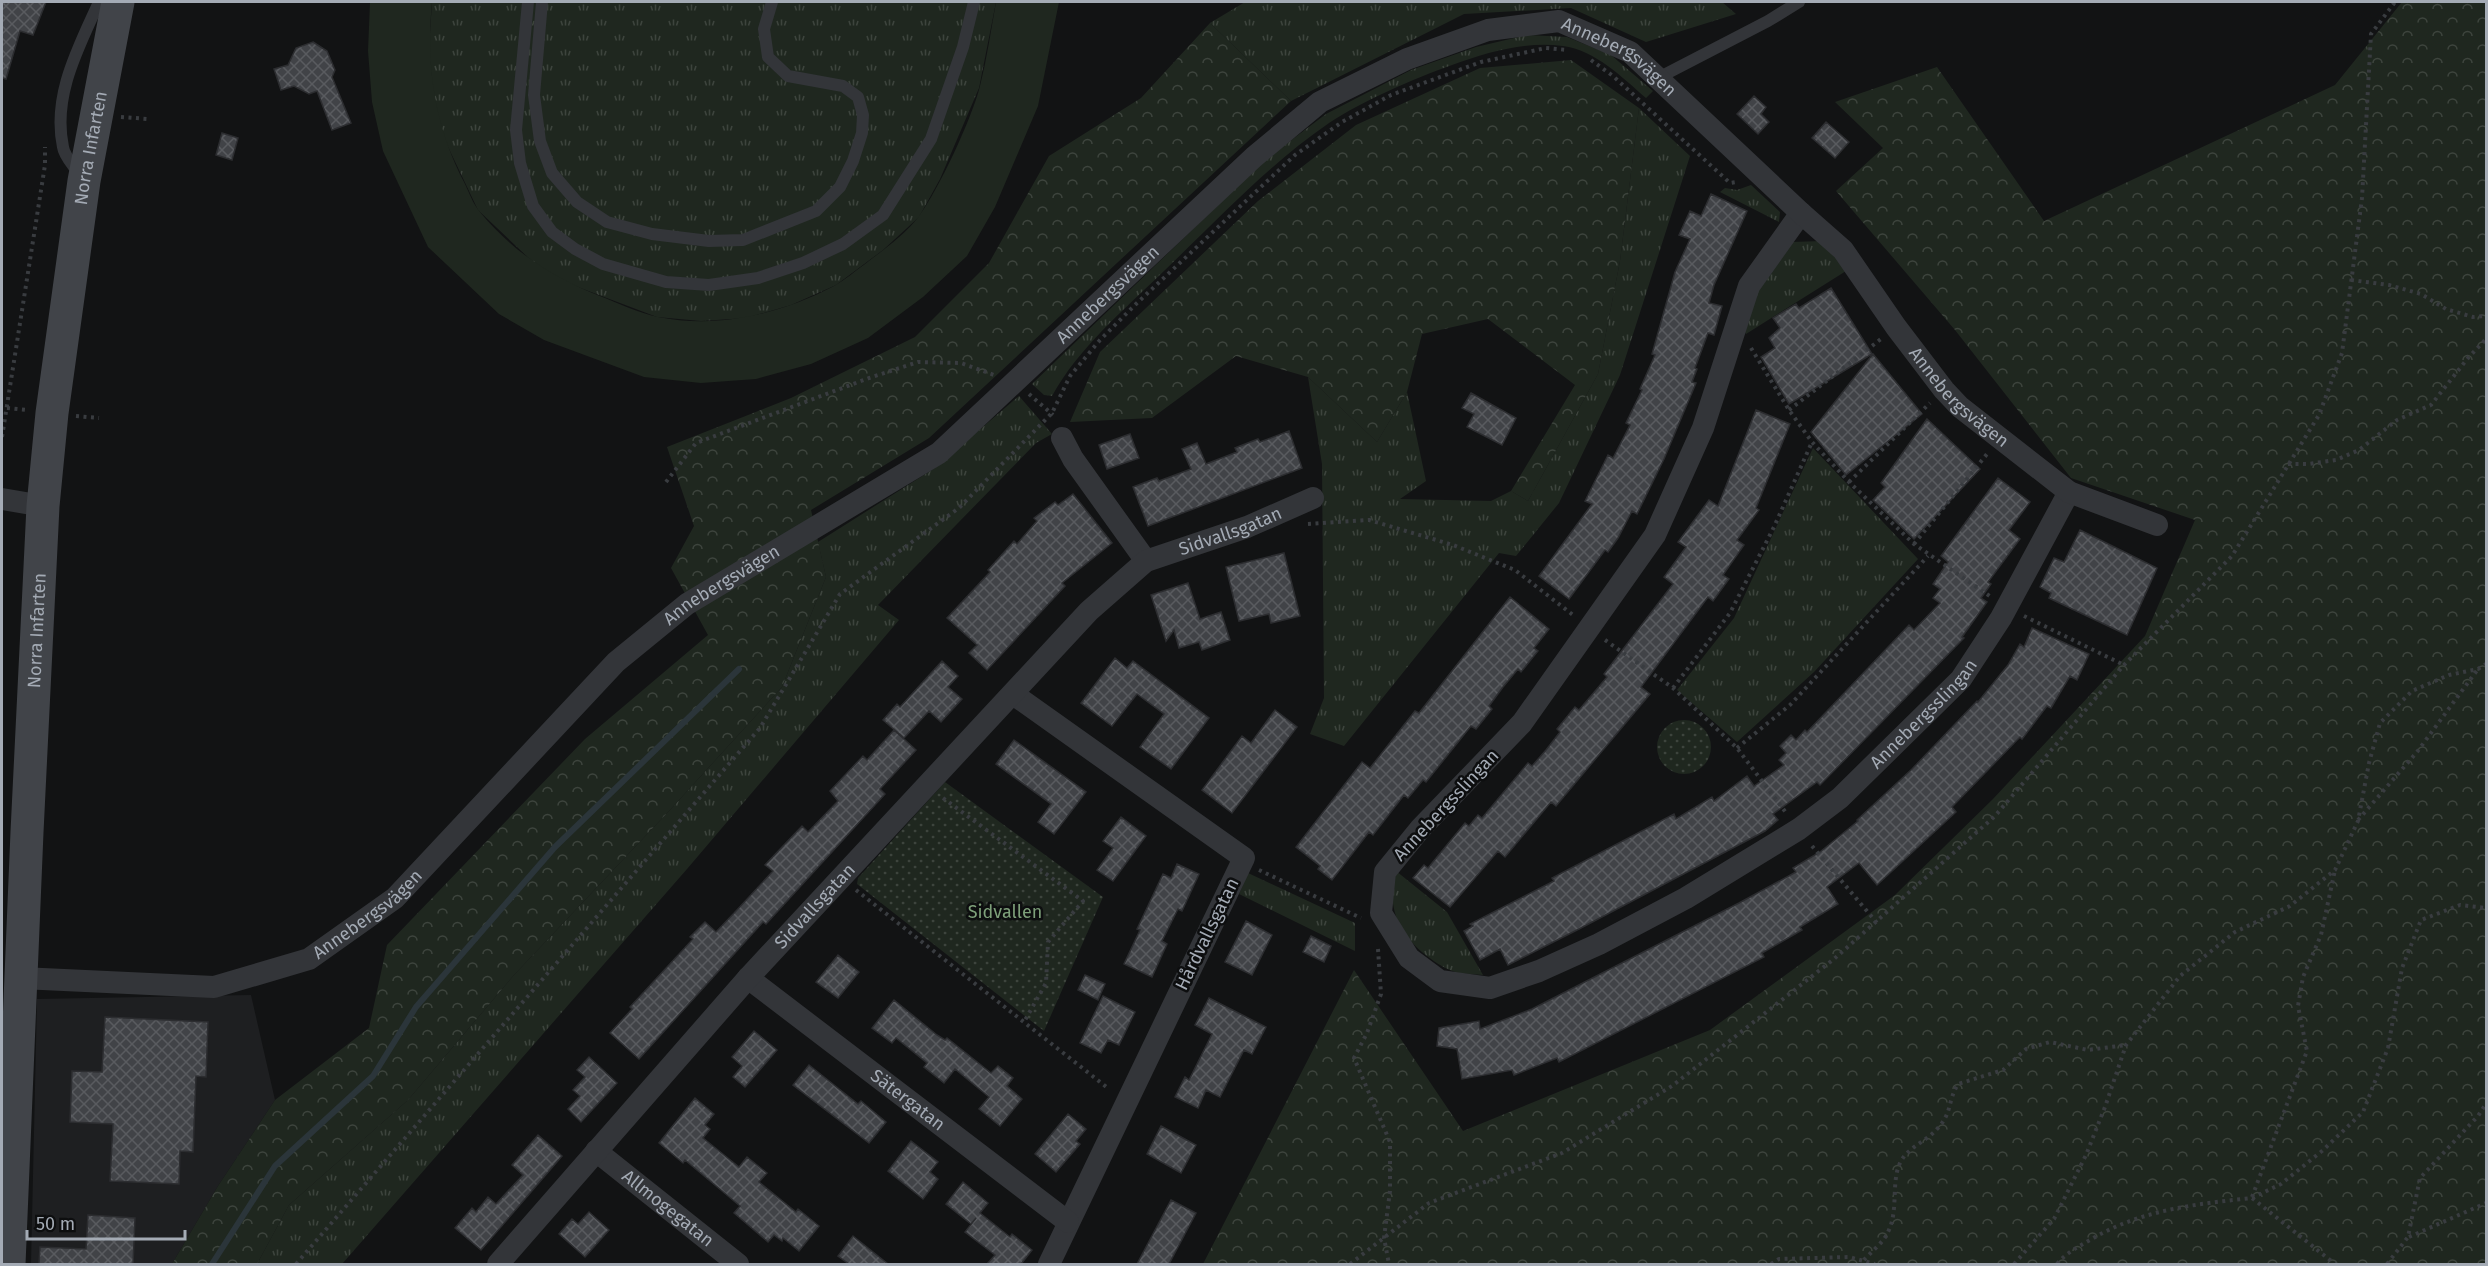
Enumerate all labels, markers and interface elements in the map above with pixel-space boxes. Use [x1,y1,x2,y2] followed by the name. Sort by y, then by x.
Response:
[1558,13,1681,101] street label: Annebergsvägen
[70,89,112,206] street label: Norra Infarten
[1052,241,1164,348] street label: Annebergsvägen
[1904,343,2013,452] street label: Annebergsvägen
[1176,502,1285,560] street label: Sidvallsgatan
[659,540,784,630] street label: Annebergsvägen
[23,572,51,689] street label: Norra Infarten
[1865,655,1982,773] street label: Annebergsslingan
[1389,745,1503,865] street label: Annebergsslingan
[770,859,860,953] street label: Sidvallsgatan
[308,865,427,964] street label: Annebergsvägen
[1170,874,1244,994] street label: Hårdvallsgatan
[968,901,1042,923] park label: Sidvallen
[866,1064,949,1135] street label: Sätergatan
[618,1165,718,1252] street label: Allmogegatan
[27,1203,184,1241] scale bar
[36,1213,75,1235] text: 50 m

